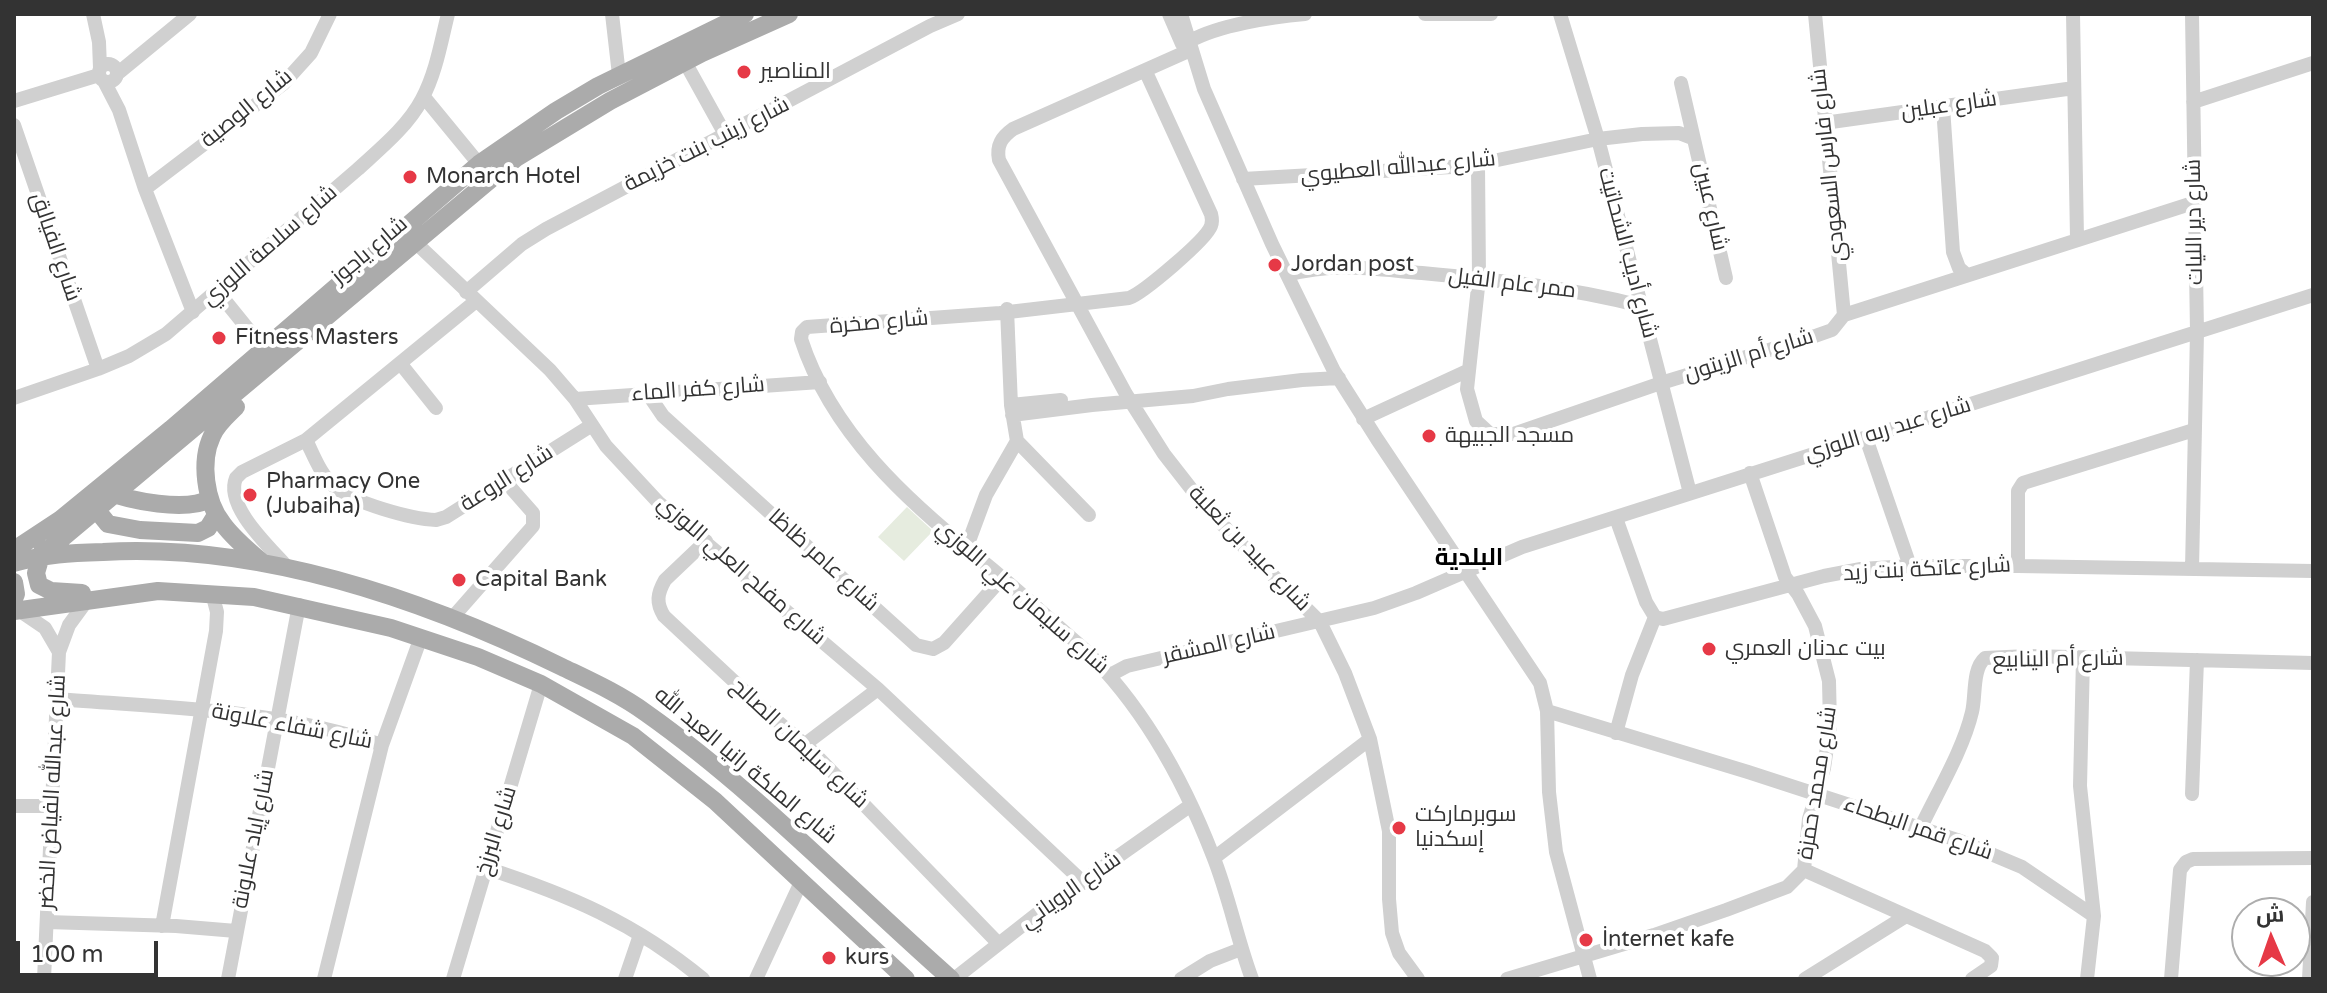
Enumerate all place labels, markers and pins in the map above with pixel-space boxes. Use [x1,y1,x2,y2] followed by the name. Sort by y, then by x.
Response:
[760,59,831,85] place label: المناصير
[735,63,753,81] marker: المناصير
[426,164,581,190] place label: Monarch Hotel
[401,168,419,186] marker: Monarch Hotel
[1291,252,1414,278] place label: Jordan post
[1266,256,1284,274] marker: Jordan post
[235,325,398,351] place label: Fitness Masters
[210,329,228,347] marker: Fitness Masters
[1445,423,1574,449] place label: مسجد الجبيهة
[1420,427,1438,445] marker: مسجد الجبيهة
[266,469,420,520] place label: Pharmacy One (Jubaiha)
[241,486,259,504] marker: Pharmacy One (Jubaiha)
[475,567,607,593] place label: Capital Bank
[450,571,468,589] marker: Capital Bank
[1725,636,1886,662] place label: بيت عدنان العمري
[1700,640,1718,658] marker: بيت عدنان العمري
[1415,802,1517,854] place label: سوبرماركت إسكدنيا
[1390,819,1408,837] marker: سوبرماركت إسكدنيا
[1602,927,1734,953] place label: İnternet kafe
[1577,931,1595,949] marker: İnternet kafe
[845,945,889,971] place label: kurs
[820,949,838,967] marker: kurs

